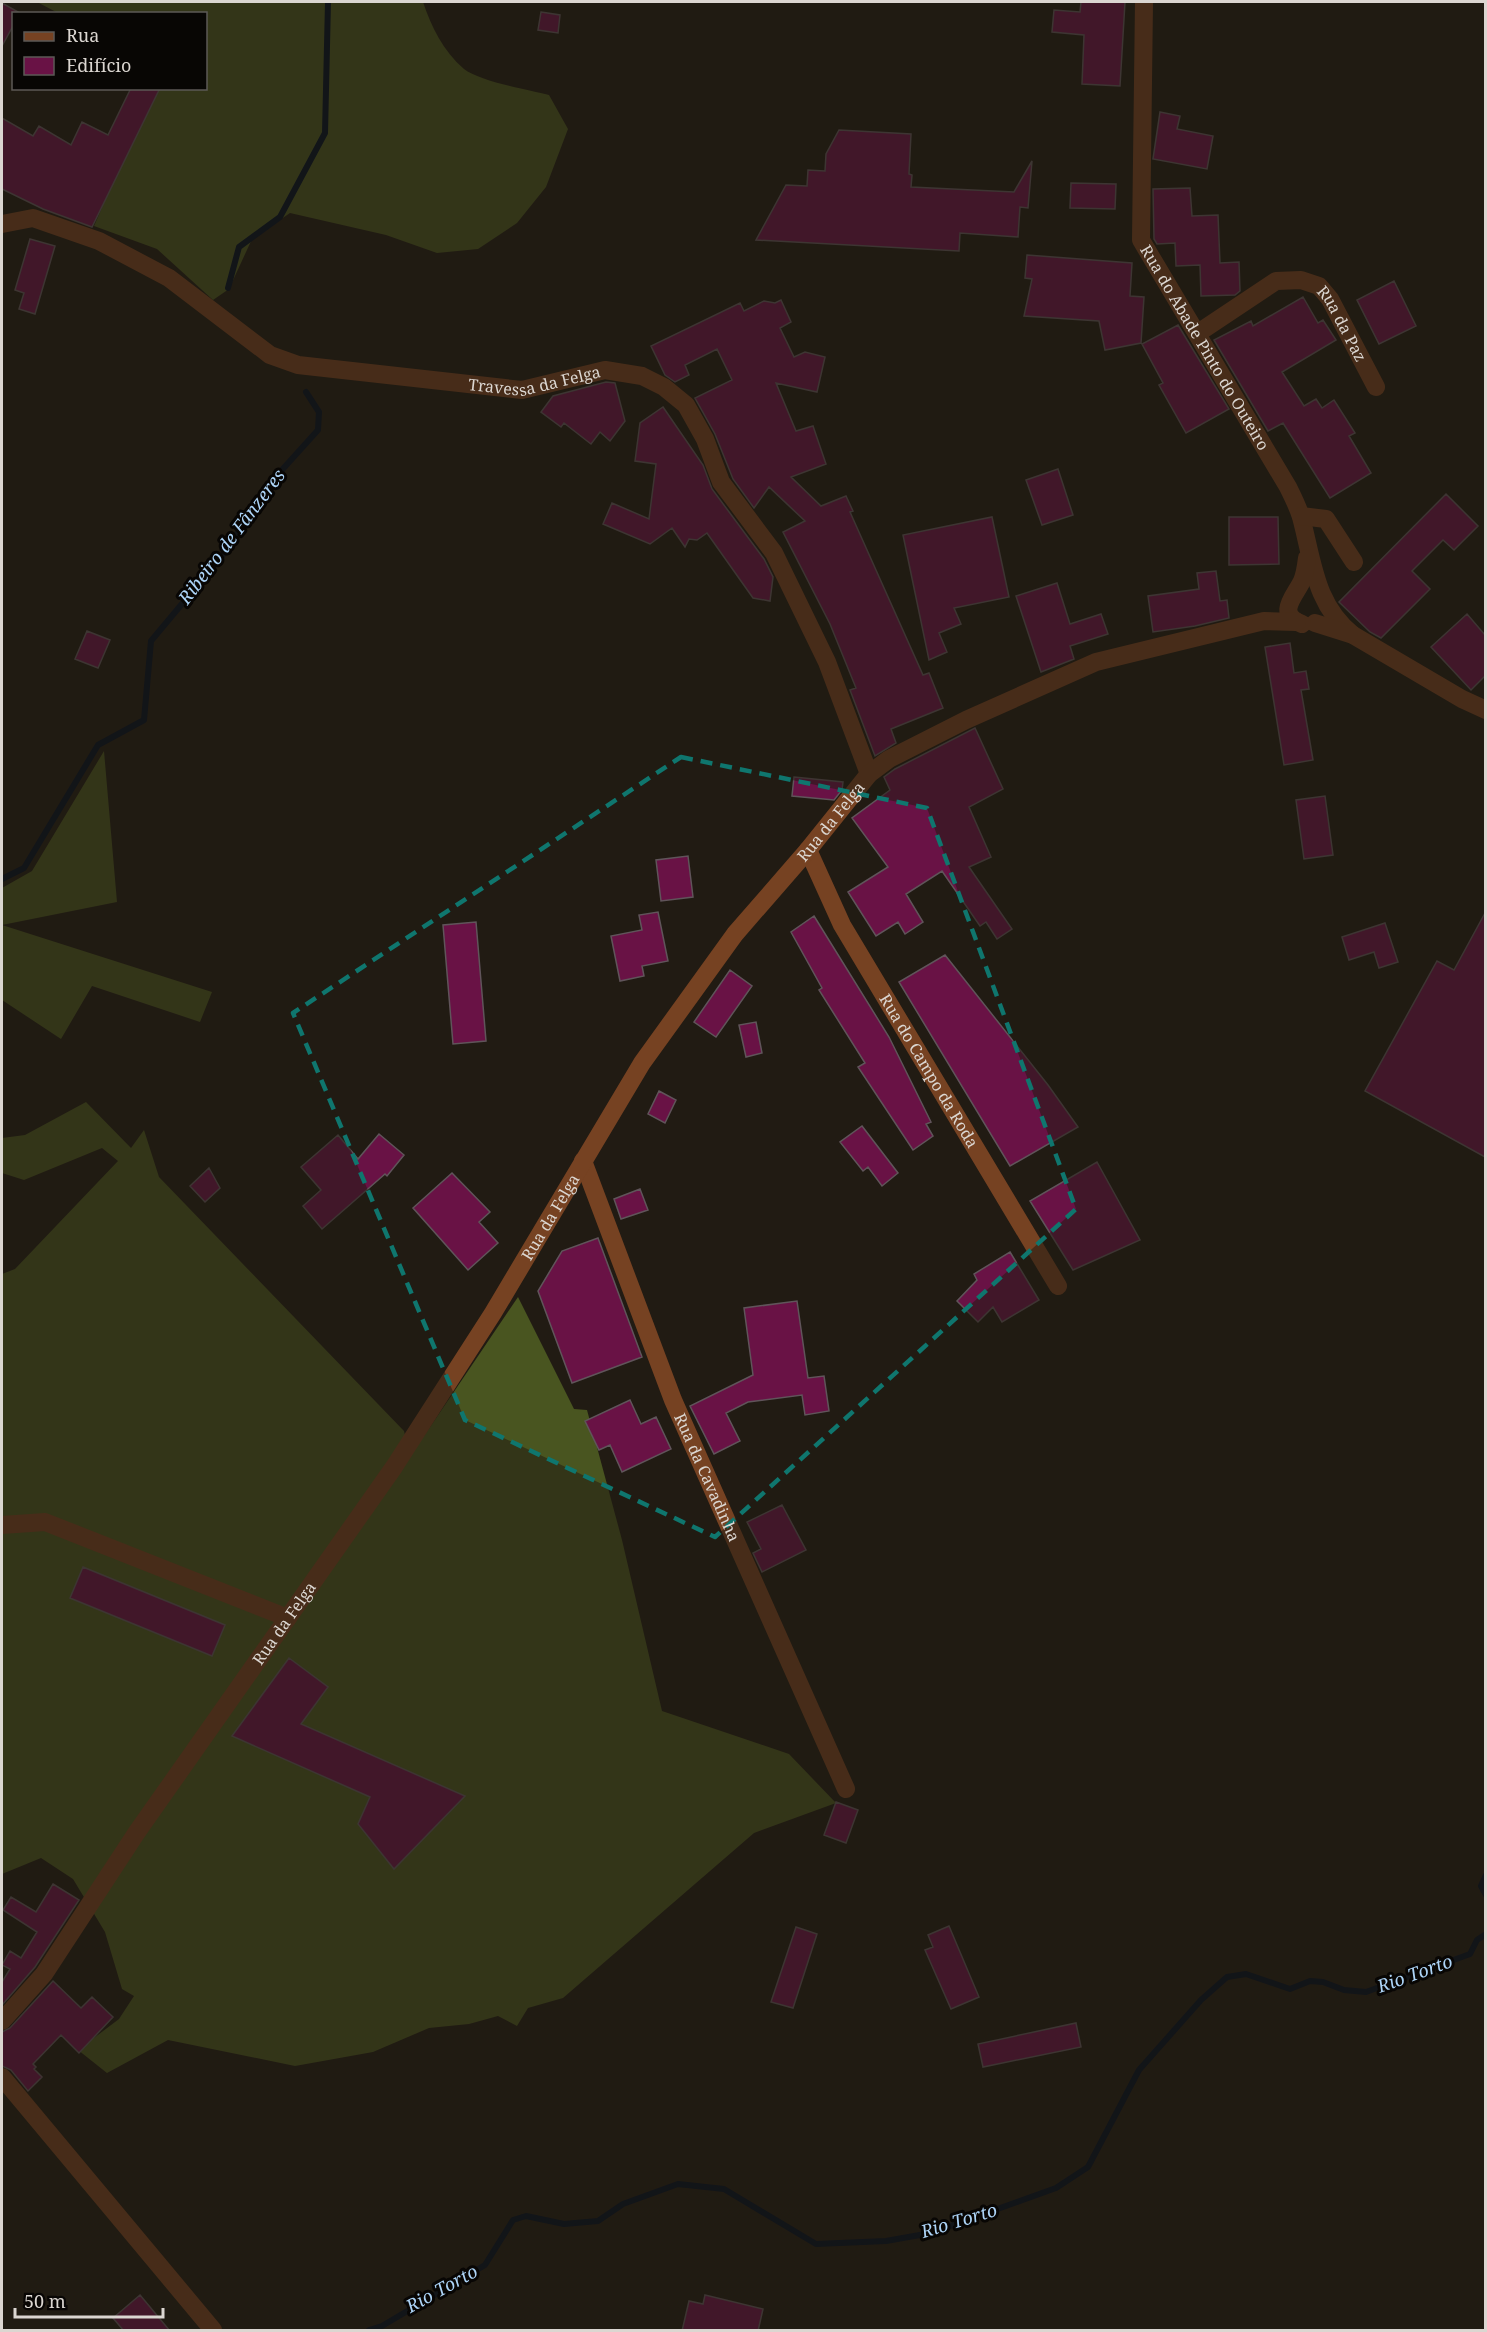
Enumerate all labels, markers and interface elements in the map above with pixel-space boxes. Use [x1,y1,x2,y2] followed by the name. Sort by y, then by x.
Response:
[12,12,207,90] legend
[66,23,99,47] text: Rua
[66,53,131,77] text: Edifício
[1135,241,1275,454] street label: Rua do Abade Pinto do Outeiro
[1312,281,1372,365] street label: Rua da Paz
[467,360,603,401] street label: Travessa da Felga
[172,464,290,610] water label: Ribeiro de Fânzeres
[792,777,870,866] street label: Rua da Felga
[875,989,984,1152] street label: Rua do Campo da Roda
[516,1170,584,1264] street label: Rua da Felga
[669,1410,746,1545] street label: Rua da Cavadinha
[247,1577,321,1669] street label: Rua da Felga
[1373,1948,1456,1998] water label: Rio Torto
[917,2197,1000,2243] water label: Rio Torto
[400,2259,482,2318] water label: Rio Torto
[15,2281,164,2319] scale bar
[24,2289,66,2313] text: 50 m

